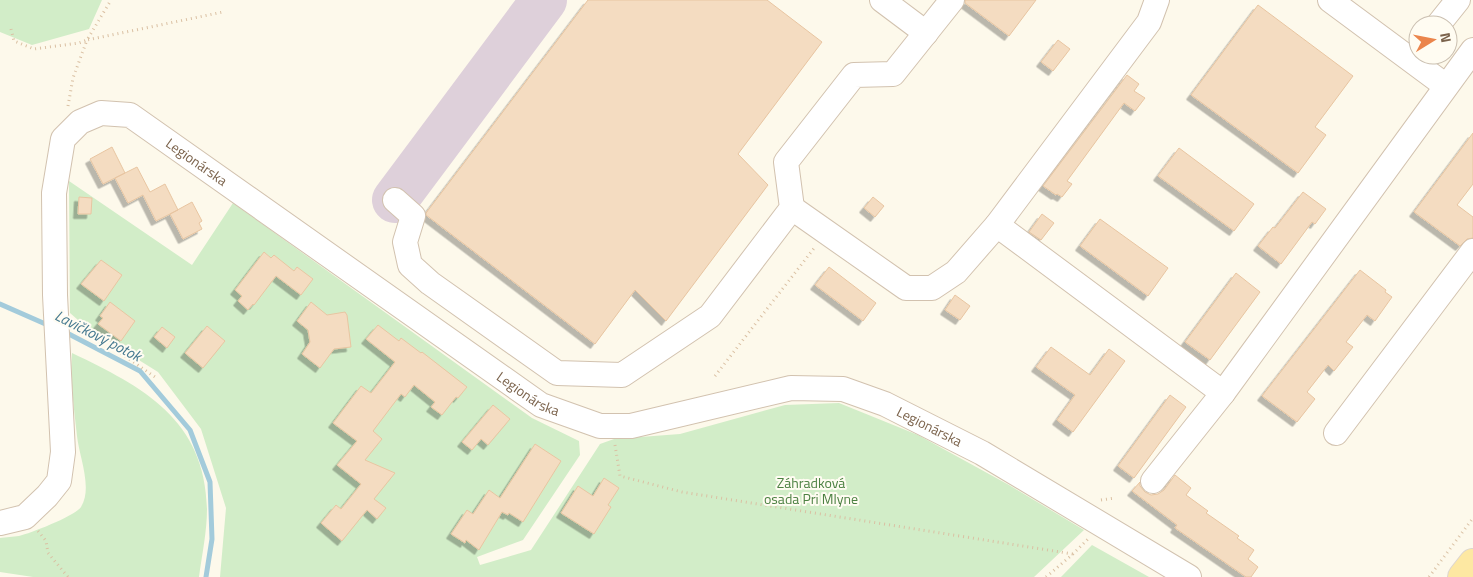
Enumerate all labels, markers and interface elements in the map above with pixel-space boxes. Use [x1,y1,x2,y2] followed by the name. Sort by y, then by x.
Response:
[1408,15,1458,65] north arrow
[1435,31,1457,44] text: N
[162,133,232,191] street label: Legionárska
[51,304,147,368] water label: Lavičkový potok
[493,366,563,421] street label: Legionárska
[893,401,966,451] street label: Legionárska
[764,472,858,509] park label: Záhradková osada Pri Mlyne

